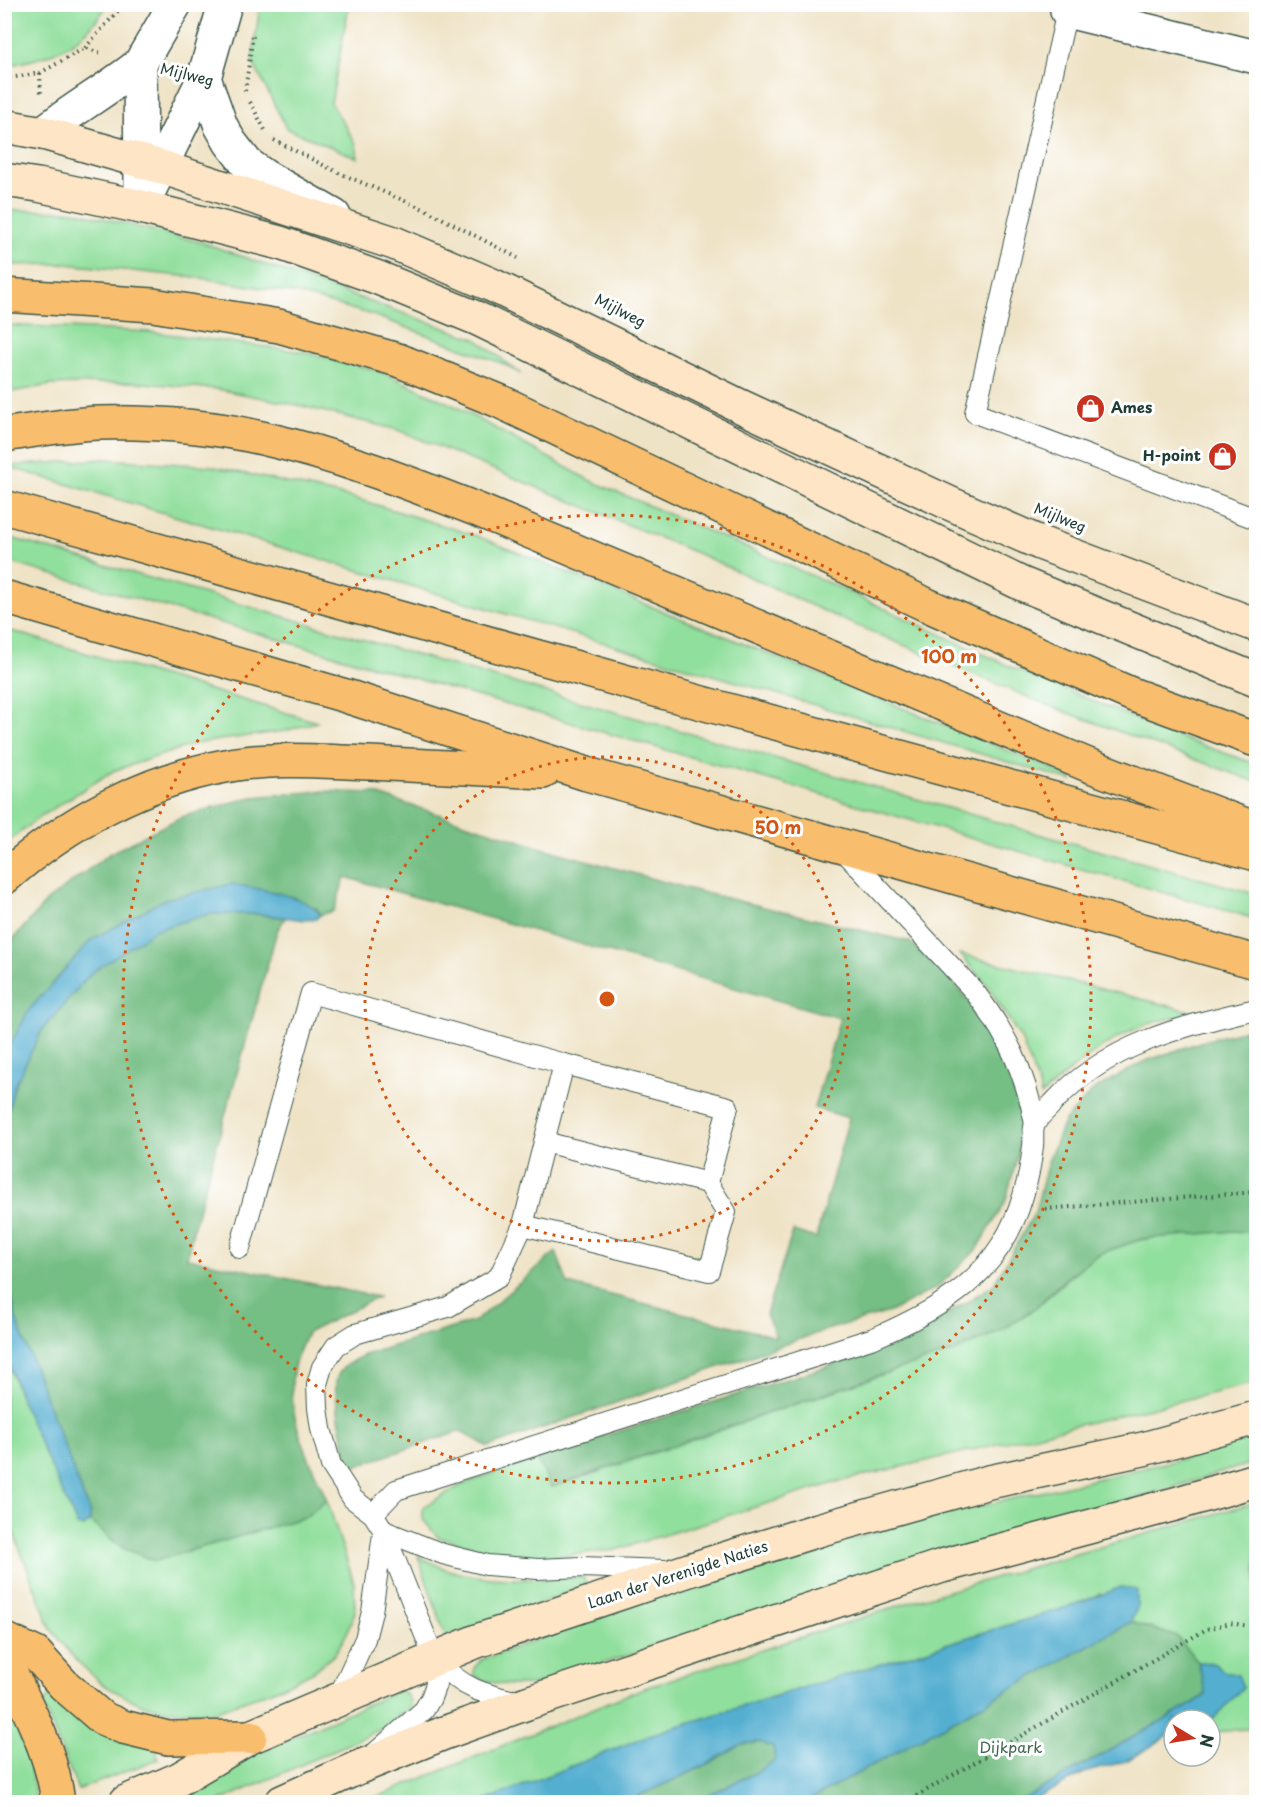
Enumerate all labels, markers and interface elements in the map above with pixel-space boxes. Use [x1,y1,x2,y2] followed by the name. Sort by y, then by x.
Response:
[158,56,217,91] street label: Mijlweg
[591,287,650,332] street label: Mijlweg
[1074,392,1106,424] shop icon: Ames
[1111,395,1152,418] place label: Ames
[1206,440,1238,472] shop icon: H-point
[1143,443,1201,466] place label: H-point
[1031,496,1090,537] street label: Mijlweg
[921,642,977,669] text: 100 m
[755,813,801,840] text: 50 m
[597,989,617,1009] centre of rings
[585,1534,771,1614] street label: Laan der Verenigde Naties
[1162,1708,1222,1768] north arrow
[1195,1733,1221,1750] text: N
[980,1735,1042,1758] park label: Dijkpark

